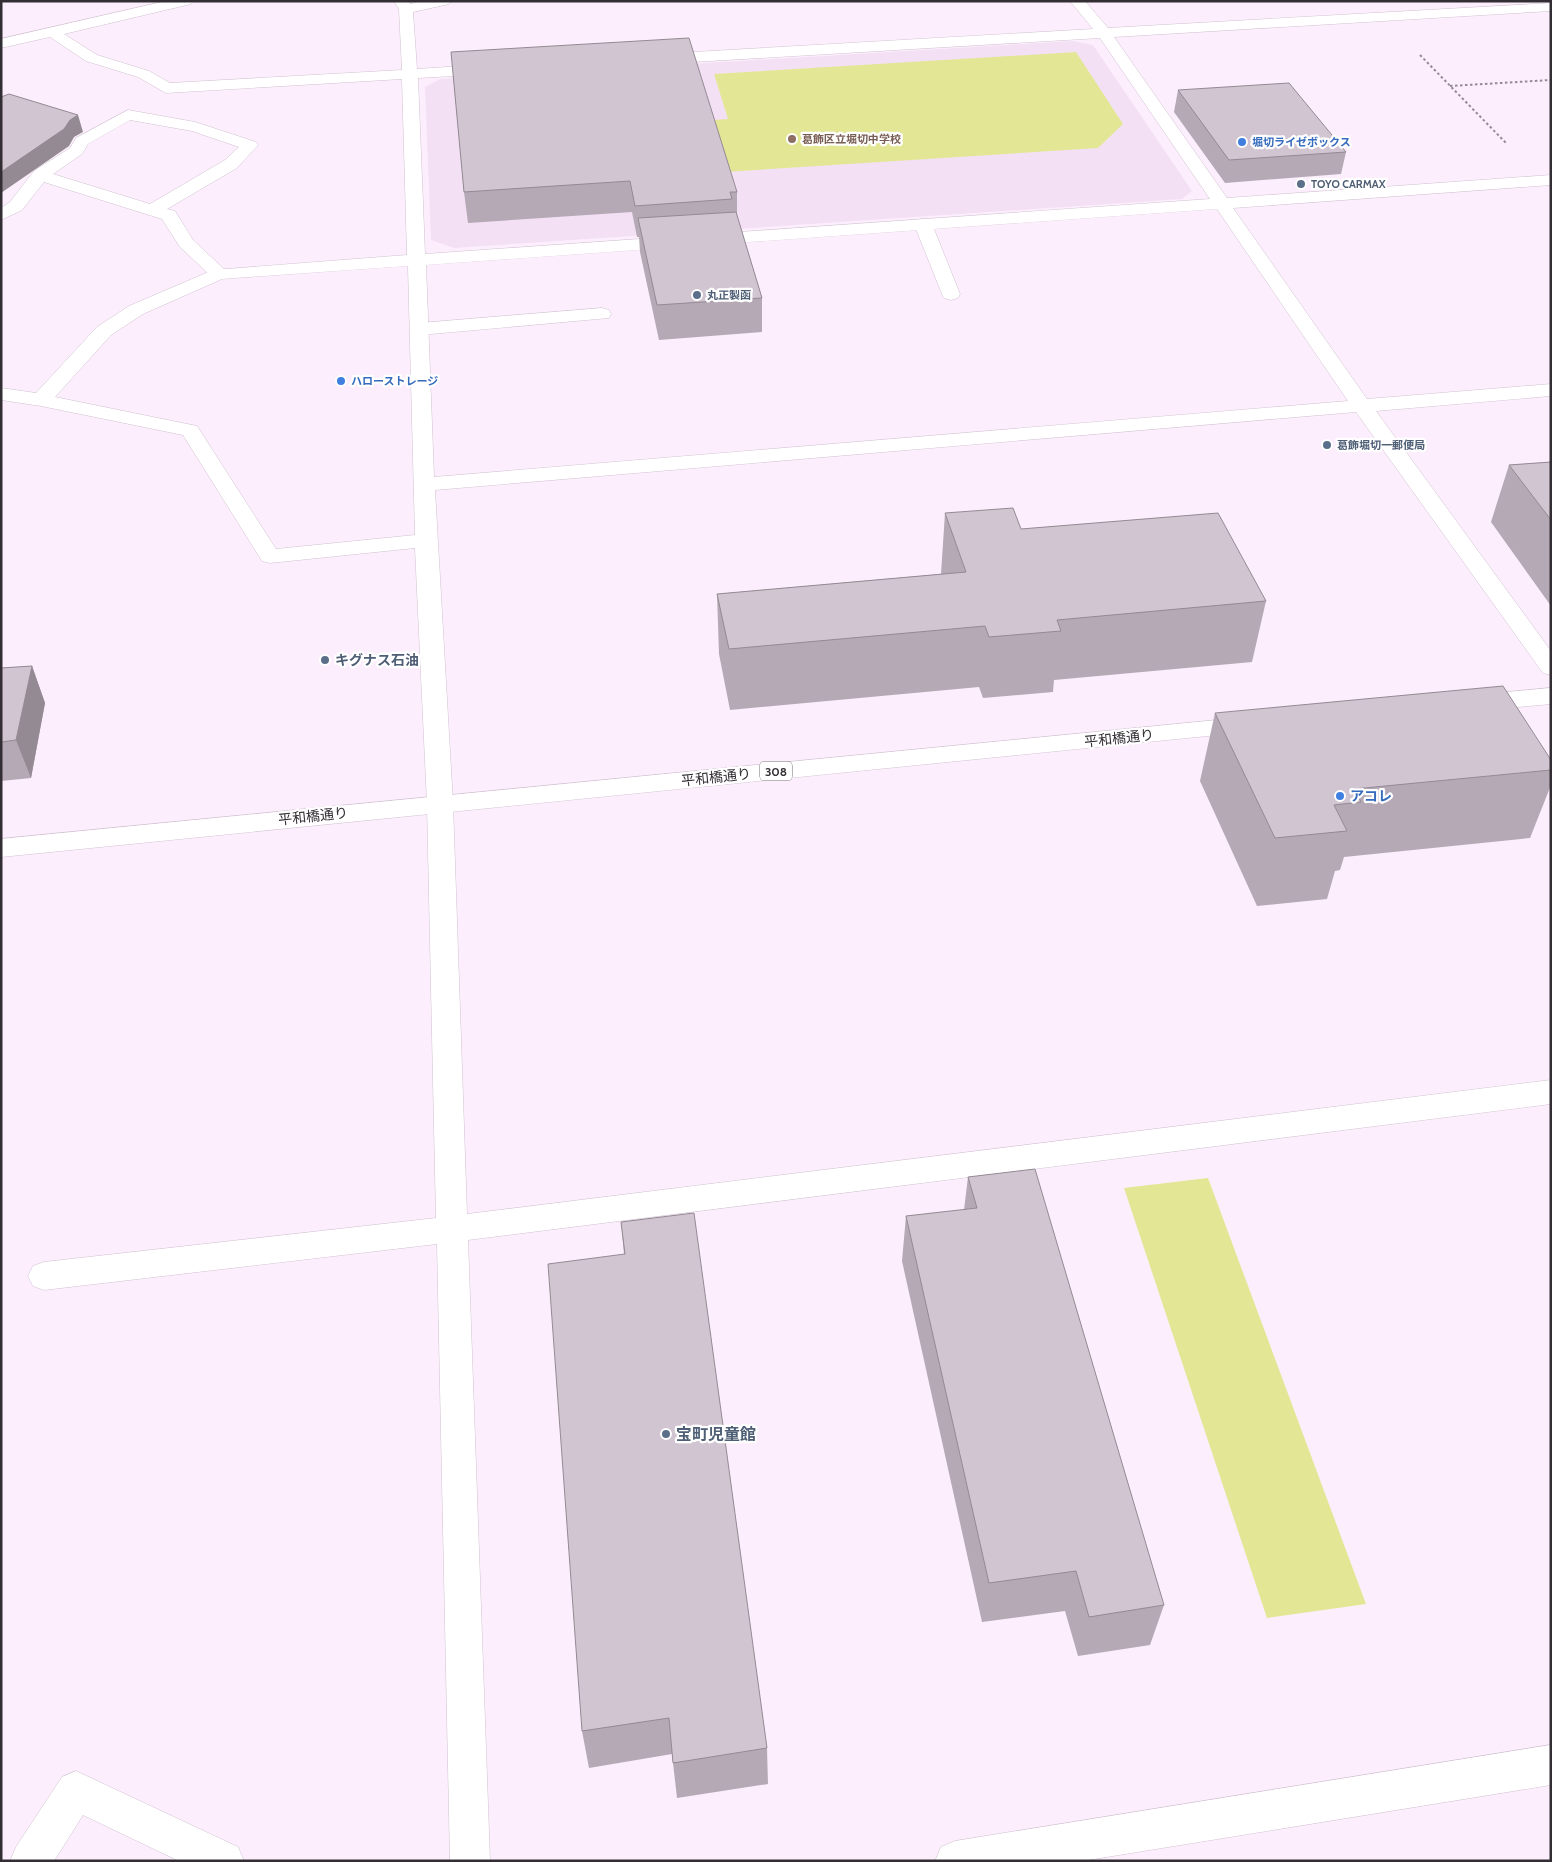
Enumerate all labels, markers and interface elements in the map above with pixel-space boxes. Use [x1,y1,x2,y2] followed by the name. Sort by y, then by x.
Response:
[802,132,901,146] place label: 葛飾区立堀切中学校
[786,133,798,145] marker: 葛飾区立堀切中学校
[1252,135,1351,149] place label: 堀切ライゼボックス
[1236,136,1248,148] marker: 堀切ライゼボックス
[1311,177,1386,191] place label: TOYO CARMAX
[1295,178,1307,190] marker: TOYO CARMAX
[707,288,751,302] place label: 丸正製函
[691,289,703,301] marker: 丸正製函
[351,374,438,388] place label: ハローストレージ
[335,375,347,387] marker: ハローストレージ
[1337,438,1425,452] place label: 葛飾堀切一郵便局
[1321,439,1333,451] marker: 葛飾堀切一郵便局
[335,651,419,669] place label: キグナス石油
[319,654,331,666] marker: キグナス石油
[1083,725,1155,751] street label: 平和橋通り
[760,761,792,780] road number: 308
[680,764,752,790] street label: 平和橋通り
[1350,787,1392,805] place label: アコレ
[1334,790,1346,802] marker: アコレ
[277,803,349,829] street label: 平和橋通り
[676,1425,756,1444] place label: 宝町児童館
[660,1428,672,1440] marker: 宝町児童館

